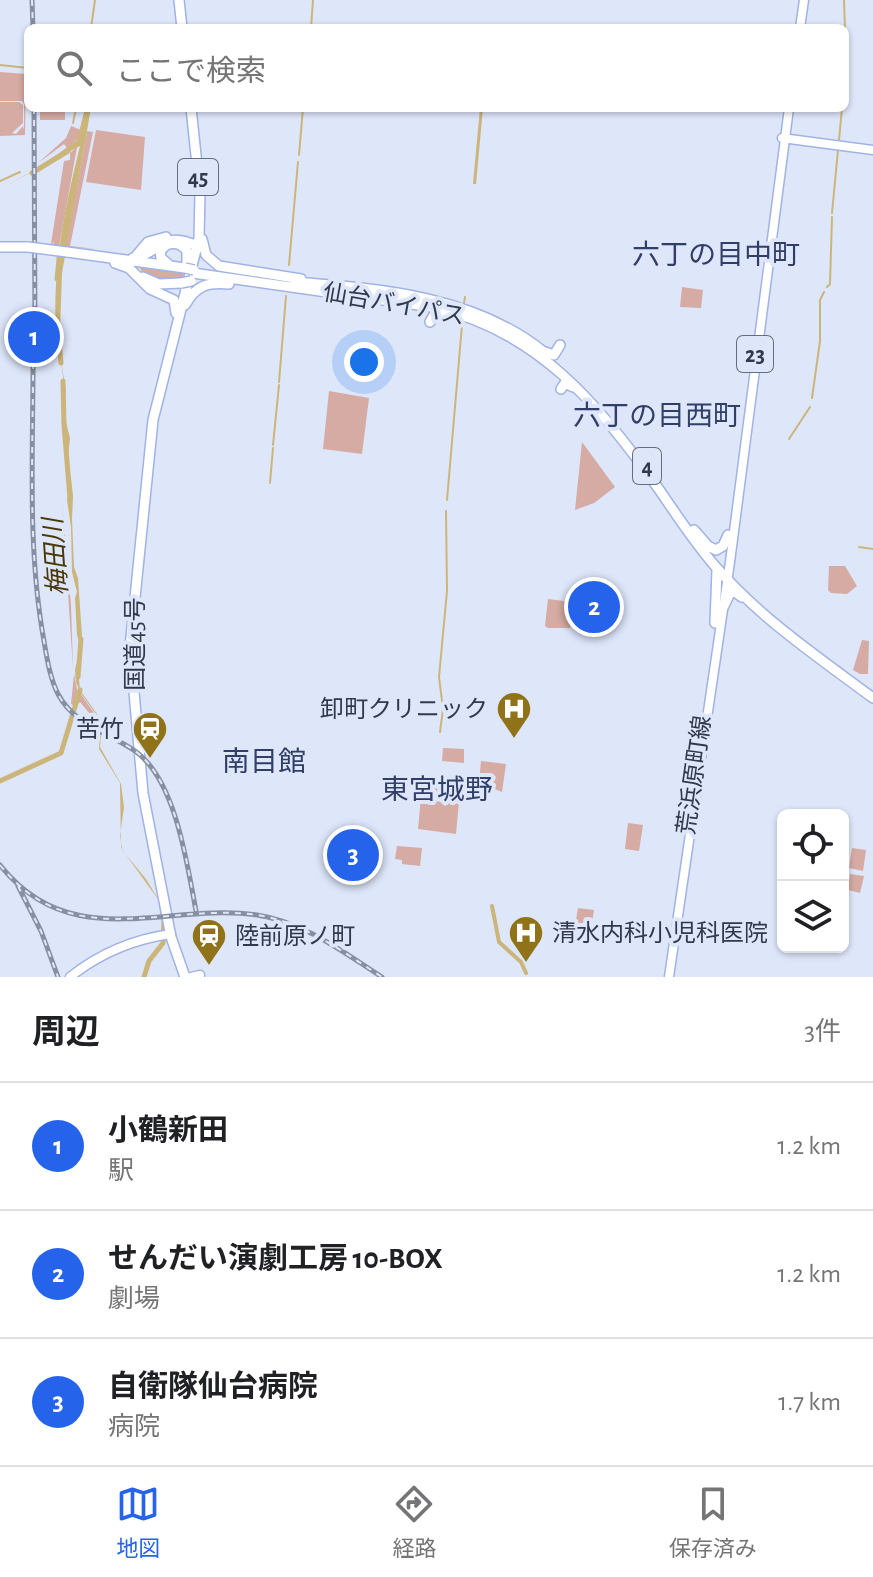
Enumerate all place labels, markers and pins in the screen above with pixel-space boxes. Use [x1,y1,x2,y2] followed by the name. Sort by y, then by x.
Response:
[8,307,60,367] pin: 1
[568,577,620,637] pin: 2
[495,690,533,740] hospital icon: 卸町クリニック
[320,696,488,722] place label: 卸町クリニック
[131,710,169,760] station icon: 苦竹
[76,716,124,742] place label: 苦竹
[327,825,379,885] pin: 3
[507,914,545,964] hospital icon: 清水内科小児科医院
[190,917,228,967] station icon: 陸前原ノ町
[552,920,768,946] place label: 清水内科小児科医院
[235,923,355,949] place label: 陸前原ノ町

